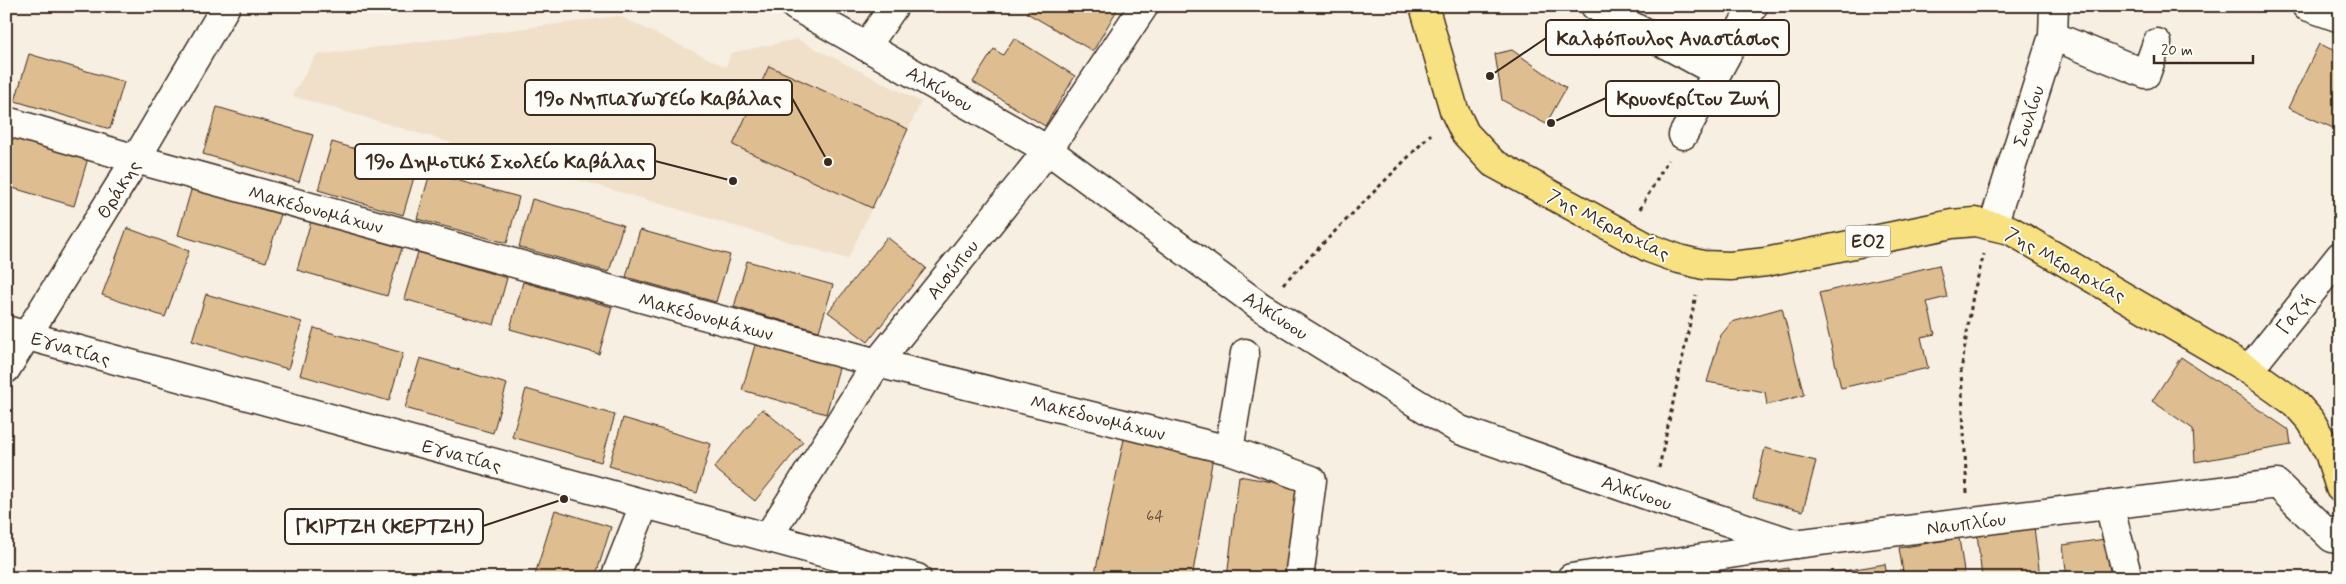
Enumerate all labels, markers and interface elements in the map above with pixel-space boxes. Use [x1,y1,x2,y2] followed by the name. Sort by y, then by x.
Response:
[1546,20,1789,55] callout: Καλφόπουλος Αναστάσιος
[1556,26,1780,53] text: Καλφόπουλος Αναστάσιος
[2154,32,2252,64] scale bar
[2161,41,2193,61] text: 20 m
[902,60,977,118] street label: Αλκίνοου
[525,80,792,115] callout: 19ο Νηπιαγωγείο Καβάλας
[1606,81,1779,116] callout: Κρυονερίτου Ζωή
[2008,83,2051,150] street label: Σουλίου
[534,86,782,113] text: 19ο Νηπιαγωγείο Καβάλας
[1617,86,1769,113] text: Κρυονερίτου Ζωή
[355,144,655,179] callout: 19ο Δημοτικό Σχολείο Καβάλας
[365,149,645,176] text: 19ο Δημοτικό Σχολείο Καβάλας
[91,156,147,224] street label: Θράκης
[246,180,386,240] street label: Μακεδονομάχων
[1543,184,1674,267] street label: 7ης Μεραρχίας
[2001,222,2130,309] street label: 7ης Μεραρχίας
[1846,226,1890,256] road number: ΕΟ2
[921,235,985,305] street label: Αισώπου
[1238,286,1312,347] street label: Αλκίνοου
[636,287,776,347] street label: Μακεδονομάχων
[2271,288,2319,340] street label: Γαζή
[28,326,113,373] street label: Εγνατίας
[1027,390,1168,447] street label: Μακεδονομάχων
[419,434,504,479] street label: Εγνατίας
[1598,470,1675,517] street label: Αλκίνοου
[1146,506,1164,527] house number: 64
[1925,507,2007,542] street label: Ναυπλίου
[285,509,483,544] callout: ΓΚΙΡΤΖΗ (ΚΕΡΤΖΗ)
[295,514,474,541] text: ΓΚΙΡΤΖΗ (ΚΕΡΤΖΗ)

